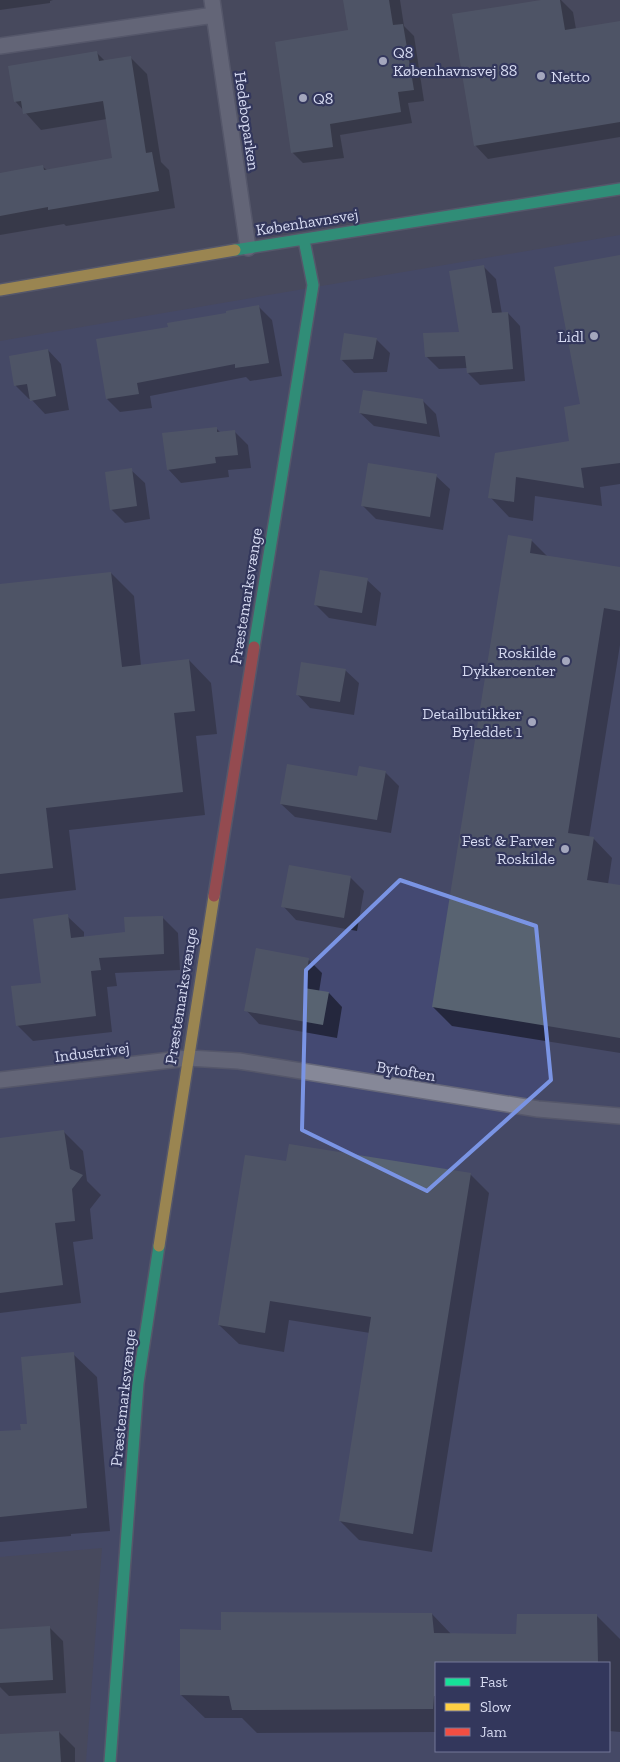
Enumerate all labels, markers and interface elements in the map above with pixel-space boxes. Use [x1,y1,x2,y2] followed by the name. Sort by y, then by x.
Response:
[393,43,517,80] place label: Q8 Københavnsvej 88
[377,55,389,67] marker: Q8 Københavnsvej 88
[551,67,590,86] place label: Netto
[231,70,263,173] street label: Hedeboparken
[535,70,547,82] marker: Netto
[313,89,333,108] place label: Q8
[297,92,309,104] marker: Q8
[254,205,360,239] street label: Københavnsvej
[558,327,584,346] place label: Lidl
[588,330,600,342] marker: Lidl
[226,526,266,666] street label: Præstemarksvænge
[462,643,556,680] place label: Roskilde Dykkercenter
[560,655,572,667] marker: Roskilde Dykkercenter
[422,704,522,741] place label: Detailbutikker Byleddet 1
[526,716,538,728] marker: Detailbutikker Byleddet 1
[462,831,555,868] place label: Fest & Farver Roskilde
[559,843,571,855] marker: Fest & Farver Roskilde
[161,926,201,1066] street label: Præstemarksvænge
[53,1038,131,1066] street label: Industrivej
[375,1057,438,1085] street label: Bytoften
[106,1329,140,1467] street label: Præstemarksvænge
[435,1662,610,1752] legend
[480,1673,508,1691] text: Fast
[480,1698,512,1716] text: Slow
[480,1723,507,1741] text: Jam

